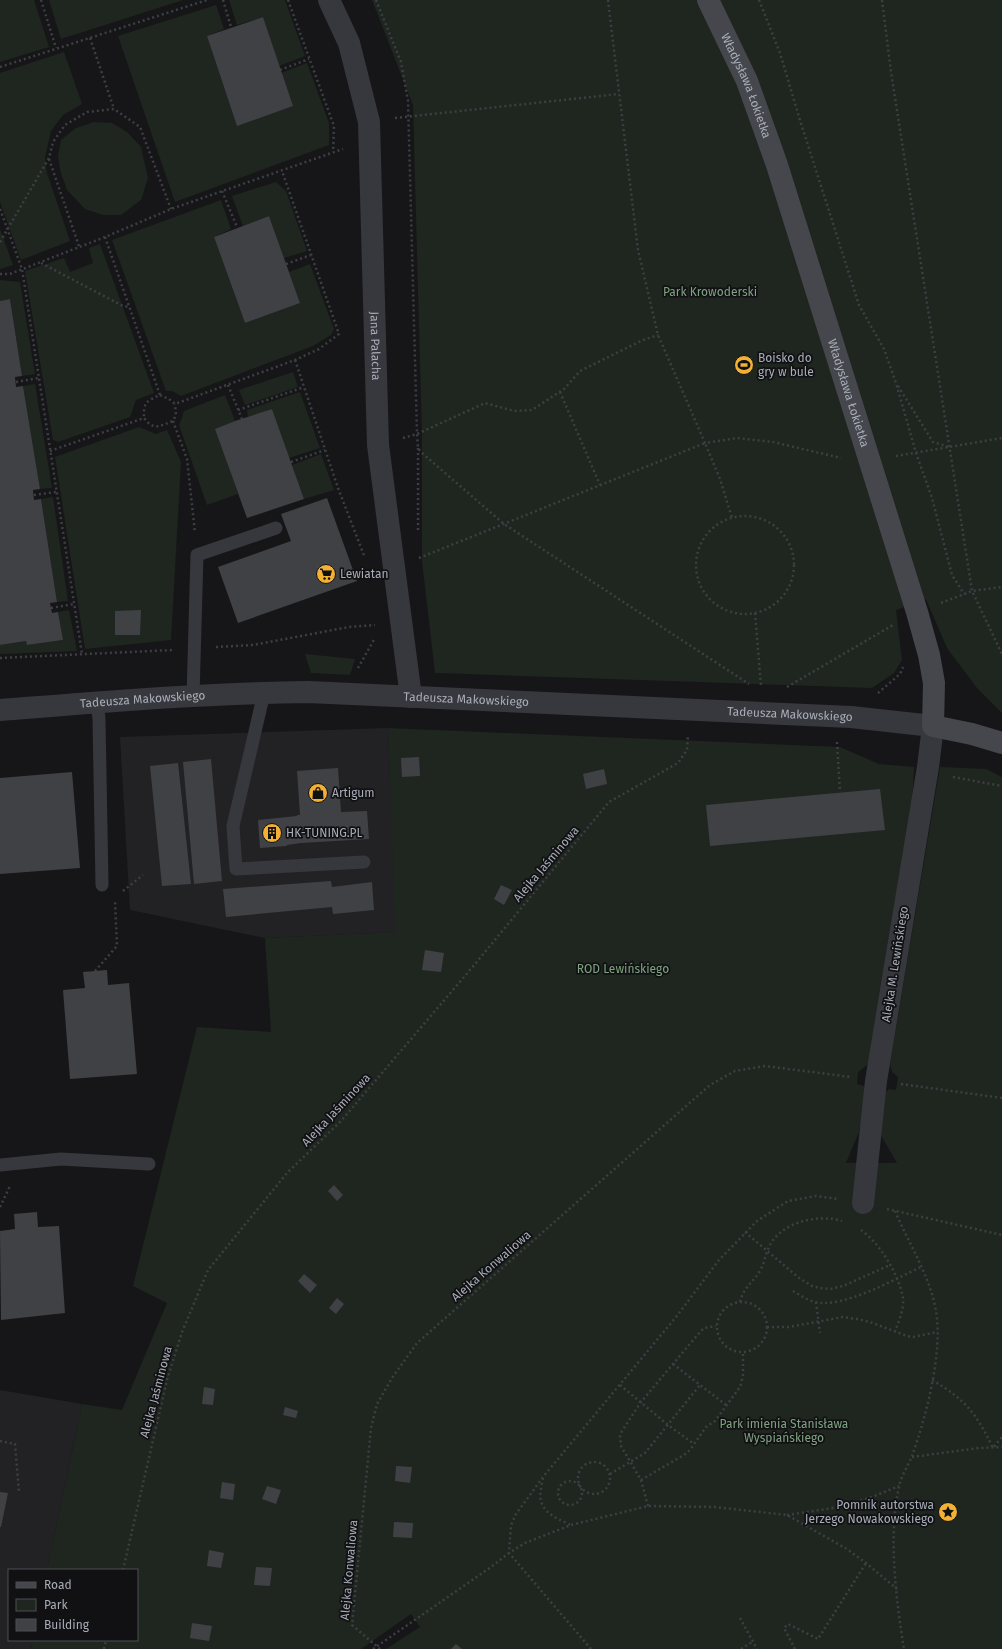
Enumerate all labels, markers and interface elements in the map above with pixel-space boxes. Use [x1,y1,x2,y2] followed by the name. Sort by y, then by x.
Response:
[718,31,774,140] street label: Władysława Łokietka
[663,285,757,299] park label: Park Krowoderski
[367,311,383,381] street label: Jana Palacha
[825,337,872,449] street label: Władysława Łokietka
[758,351,814,379] place label: Boisko do gry w bule
[733,354,755,376] sports icon: Boisko do gry w bule
[315,563,337,585] supermarket icon: Lewiatan
[340,567,389,581] place label: Lewiatan
[79,688,206,711] street label: Tadeusza Makowskiego
[403,689,529,709] street label: Tadeusza Makowskiego
[727,704,853,724] street label: Tadeusza Makowskiego
[307,782,329,804] shop icon: Artigum
[332,786,375,800] place label: Artigum
[261,822,283,844] building icon: HK-TUNING.PL
[510,823,582,905] street label: Alejka Jaśminowa
[286,826,363,840] place label: HK-TUNING.PL
[879,905,911,1023] street label: Alejka M. Lewińskiego
[577,962,669,976] park label: ROD Lewińskiego
[299,1071,373,1149] street label: Alejka Jaśminowa
[448,1228,534,1304] street label: Alejka Konwaliowa
[137,1345,175,1439] street label: Alejka Jaśminowa
[720,1417,848,1445] park label: Park imienia Stanisława Wyspiańskiego
[805,1498,934,1526] place label: Pomnik autorstwa Jerzego Nowakowskiego
[937,1501,959,1523] place icon: Pomnik autorstwa Jerzego Nowakowskiego
[338,1519,360,1621] street label: Alejka Konwaliowa
[8,1569,138,1641] legend
[44,1578,72,1592] text: Road
[44,1598,68,1612] text: Park
[44,1618,90,1632] text: Building

